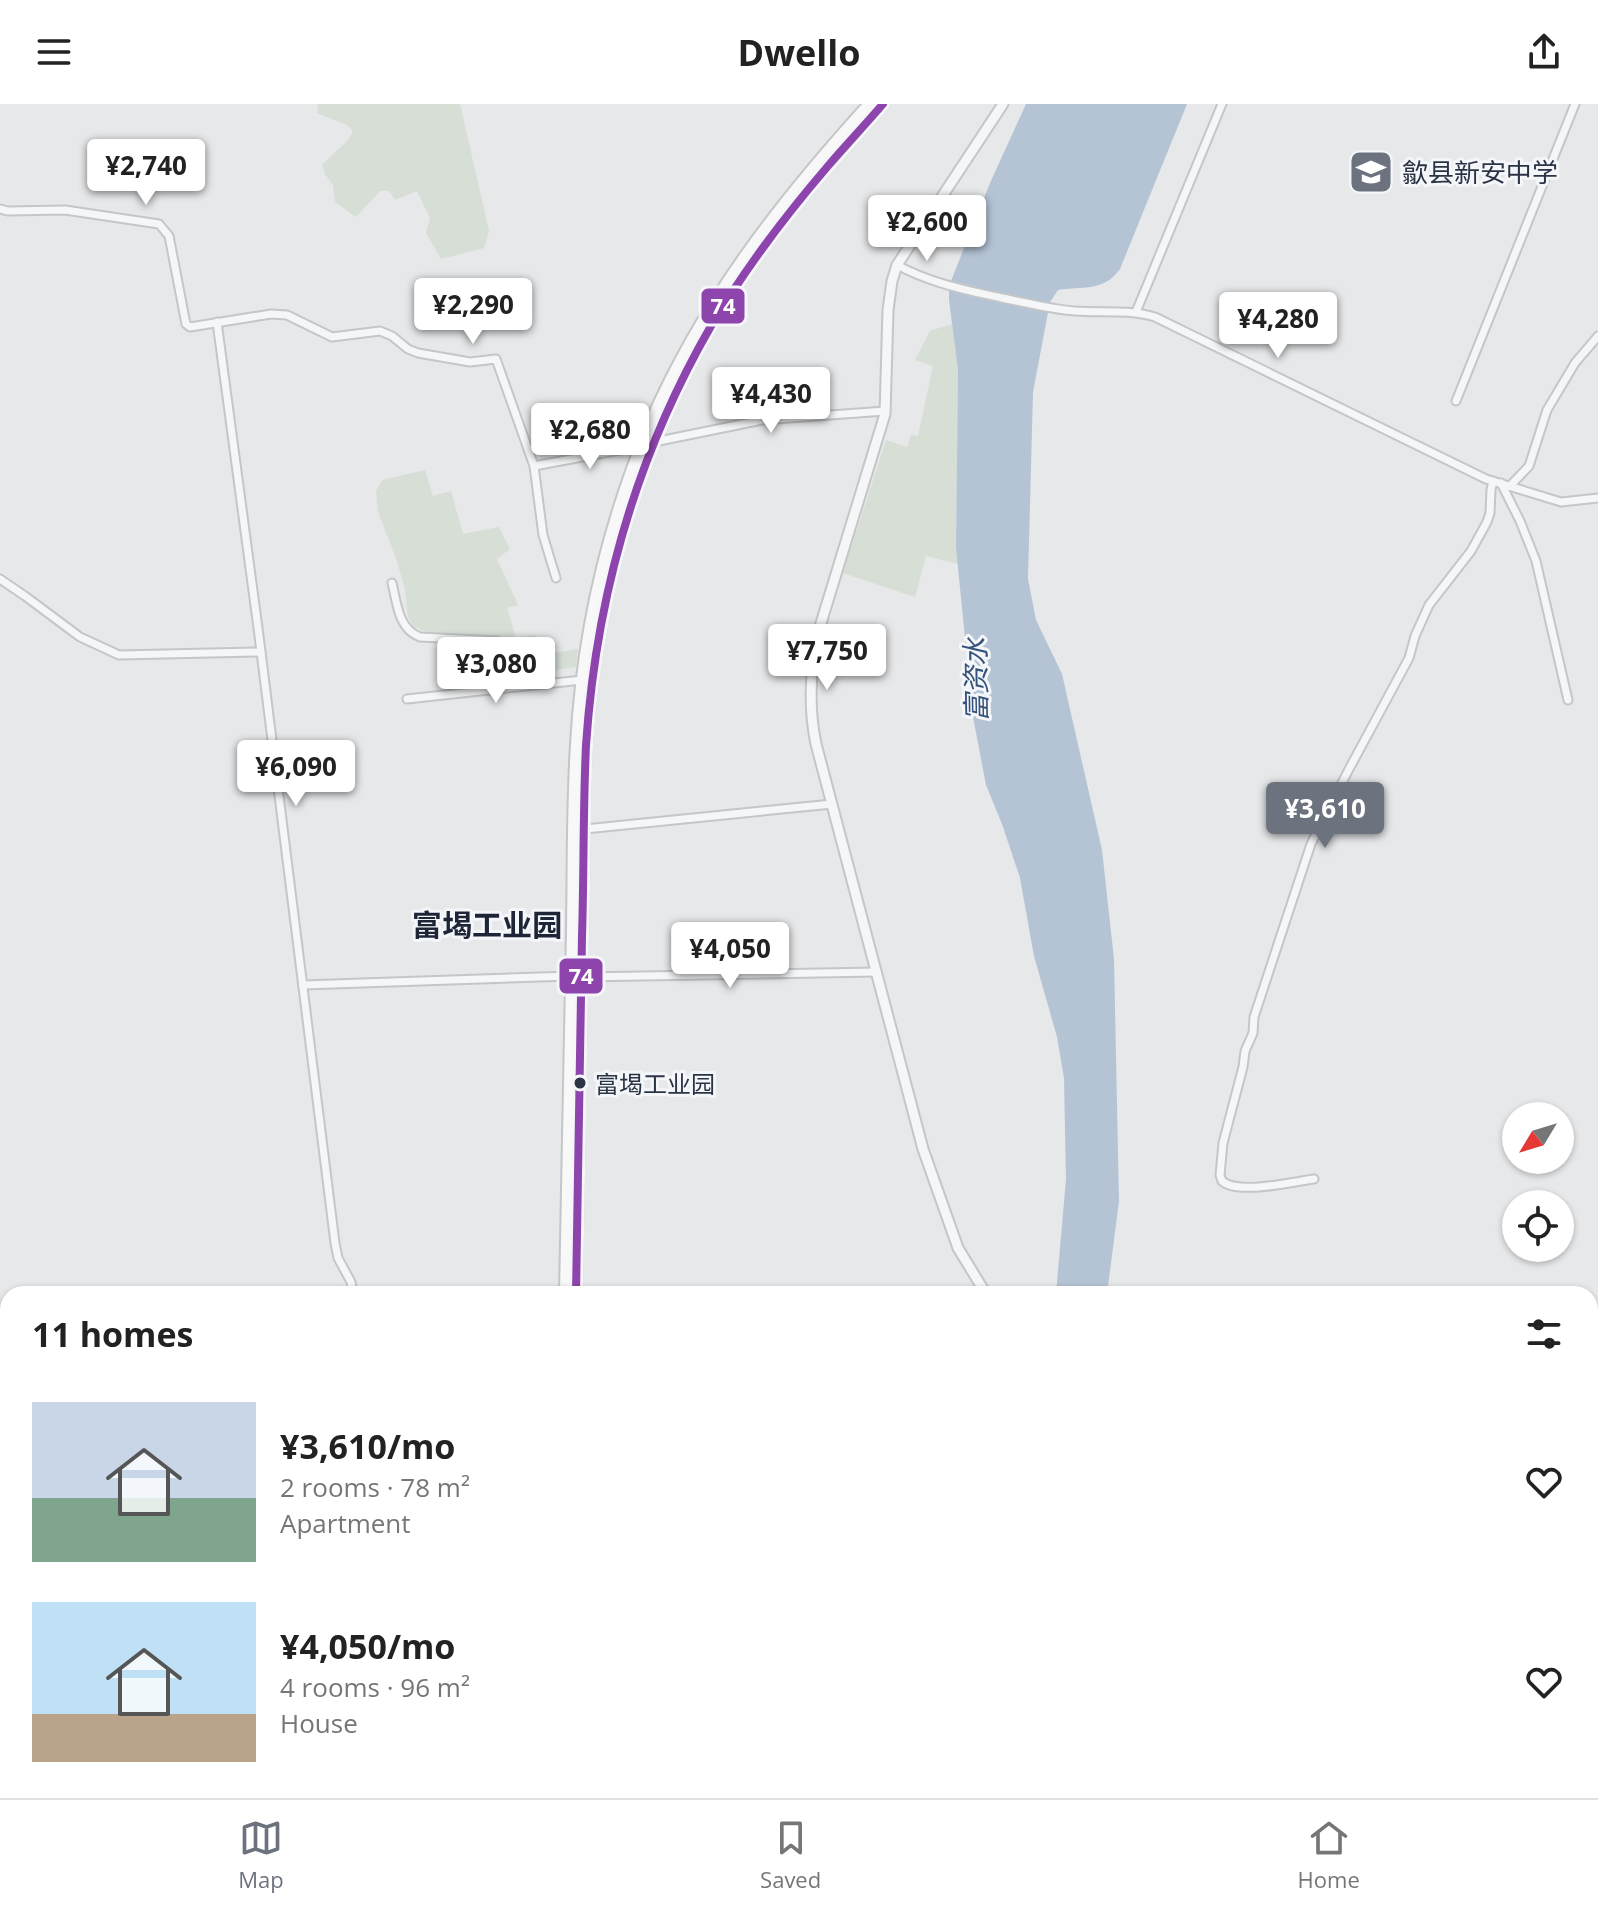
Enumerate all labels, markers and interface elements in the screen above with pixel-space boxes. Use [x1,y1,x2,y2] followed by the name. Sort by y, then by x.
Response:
[738,28,861,77] text: Dwello
[32,30,76,74] icon: menu
[1522,30,1566,74] icon: share
[81,139,211,207] pin: ¥2,740
[105,147,187,183] text: ¥2,740
[1347,148,1395,196] school or university icon: 歙县新安中学
[1402,154,1558,190] place label: 歙县新安中学
[862,195,992,263] pin: ¥2,600
[886,203,968,239] text: ¥2,600
[408,278,538,346] pin: ¥2,290
[432,286,514,322] text: ¥2,290
[700,287,746,325] line badge: 74
[710,290,736,320] text: 74
[1213,292,1343,360] pin: ¥4,280
[1237,300,1319,336] text: ¥4,280
[706,367,836,435] pin: ¥4,430
[730,375,812,411] text: ¥4,430
[525,403,655,471] pin: ¥2,680
[549,411,631,447] text: ¥2,680
[762,624,892,692] pin: ¥7,750
[786,632,868,668] text: ¥7,750
[955,636,995,722] water label: 富资水
[431,637,561,705] pin: ¥3,080
[455,645,537,681] text: ¥3,080
[231,740,361,808] pin: ¥6,090
[255,748,337,784] text: ¥6,090
[1260,782,1390,850] pin: ¥3,610
[1284,790,1366,826] text: ¥3,610
[412,904,562,945] district label: 富堨工业园
[665,922,795,990] pin: ¥4,050
[689,930,771,966] text: ¥4,050
[558,957,604,995] line badge: 74
[568,960,594,990] text: 74
[595,1067,715,1100] place label: 富堨工业园
[572,1075,588,1091] marker: 富堨工业园
[1502,1102,1574,1174] north arrow
[1502,1102,1574,1262] map controls
[1502,1190,1574,1262] button: locate
[32,1311,193,1357] text: 11 homes
[1522,1312,1566,1356] icon: filters
[280,1423,455,1469] text: ¥3,610/mo
[96,1434,192,1530] icon: home
[1522,1460,1566,1504] icon: heart
[280,1469,470,1505] text: 2 rooms · 78 m²
[280,1505,411,1541] text: Apartment
[280,1623,455,1669] text: ¥4,050/mo
[96,1634,192,1730] icon: home
[1522,1660,1566,1704] icon: heart
[280,1669,470,1705] text: 4 rooms · 96 m²
[280,1705,358,1741] text: House
[238,1816,284,1894] tab: Map
[760,1816,821,1894] tab: Saved
[1298,1816,1360,1894] tab: Home

